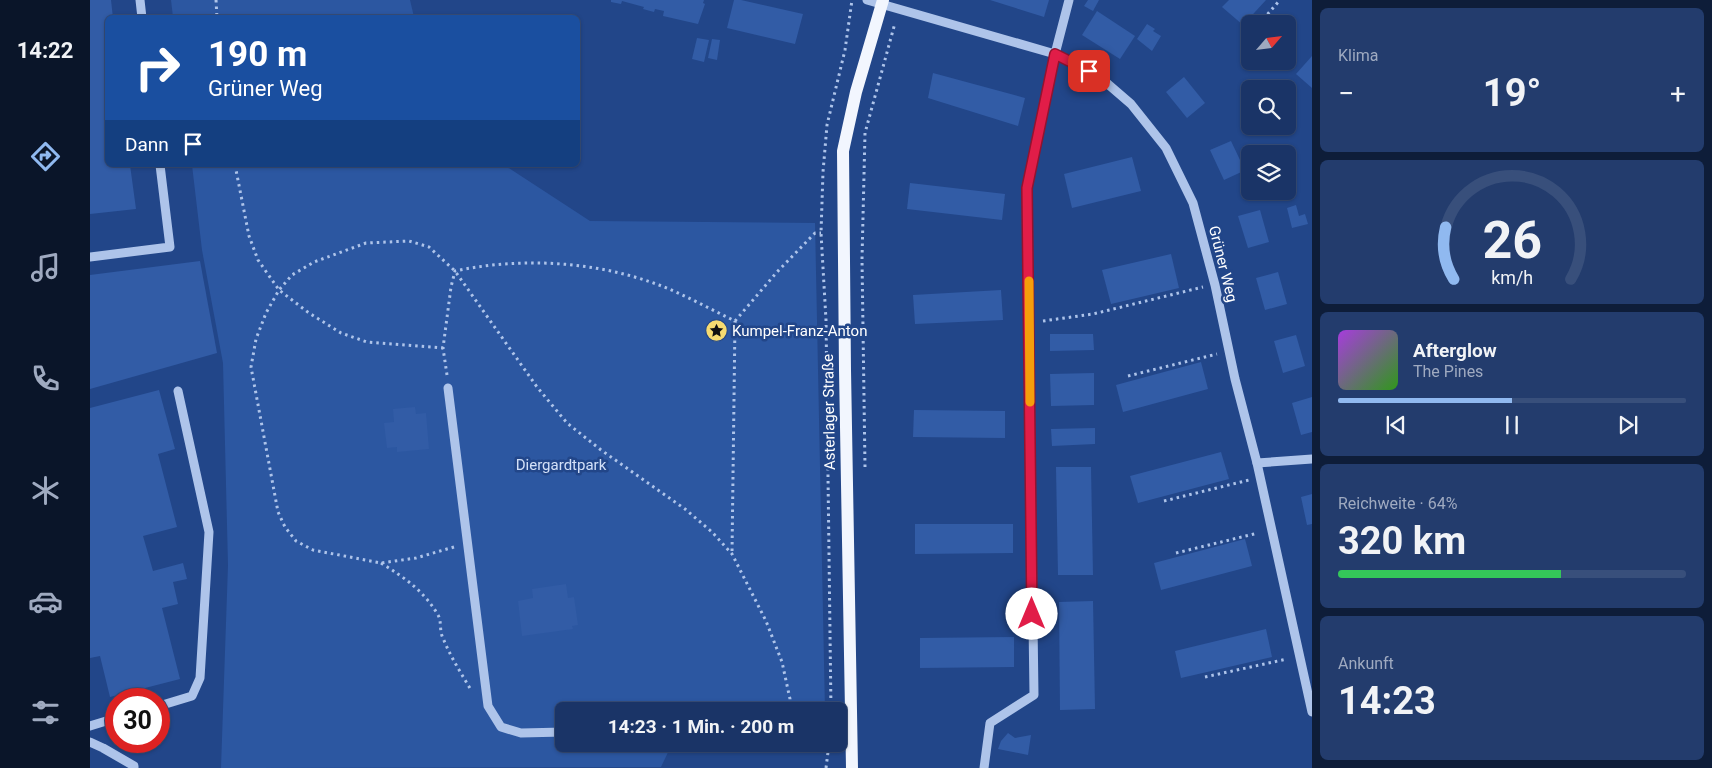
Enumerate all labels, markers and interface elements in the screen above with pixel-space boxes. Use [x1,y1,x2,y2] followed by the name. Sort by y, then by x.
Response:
[1241,15,1296,70] north arrow
[1241,15,1296,200] map controls
[208,34,307,75] text: 190 m
[125,35,190,100] icon: right
[17,38,73,63] text: 14:22
[1338,46,1379,65] text: Klima
[1068,50,1110,92] pin
[1075,57,1103,85] icon: arrive
[1483,71,1541,115] text: 19°
[208,76,323,101] text: Grüner Weg
[1338,77,1354,110] text: −
[1670,77,1686,110] text: +
[1241,80,1296,135] button: search
[179,130,207,158] icon: arrive
[125,133,169,156] text: Dann
[28,139,63,174] icon: directions
[1241,145,1296,200] button: layers
[1482,210,1542,271] text: 26
[1205,224,1241,304] street label: Grüner Weg
[28,250,63,285] icon: music
[1491,267,1533,288] text: km/h
[704,319,728,343] place icon: Kumpel-Franz-Anton
[732,322,867,340] place label: Kumpel-Franz-Anton
[1413,339,1497,362] text: Afterglow
[819,354,839,470] street label: Asterlager Straße
[28,361,63,396] icon: phone
[1413,362,1483,381] text: The Pines
[1382,411,1410,439] icon: previous
[1498,411,1526,439] icon: pause
[1614,411,1642,439] icon: next
[516,456,607,474] park label: Diergardtpark
[28,473,63,508] icon: climate
[1338,494,1457,513] text: Reichweite · 64%
[1338,519,1466,563] text: 320 km
[28,584,63,619] icon: car
[1005,587,1057,639] position arrow
[1338,654,1394,673] text: Ankunft
[1338,679,1436,723] text: 14:23
[105,688,170,753] speed limit sign: 30
[28,695,63,730] icon: filters
[608,715,794,738] text: 14:23 · 1 Min. · 200 m

